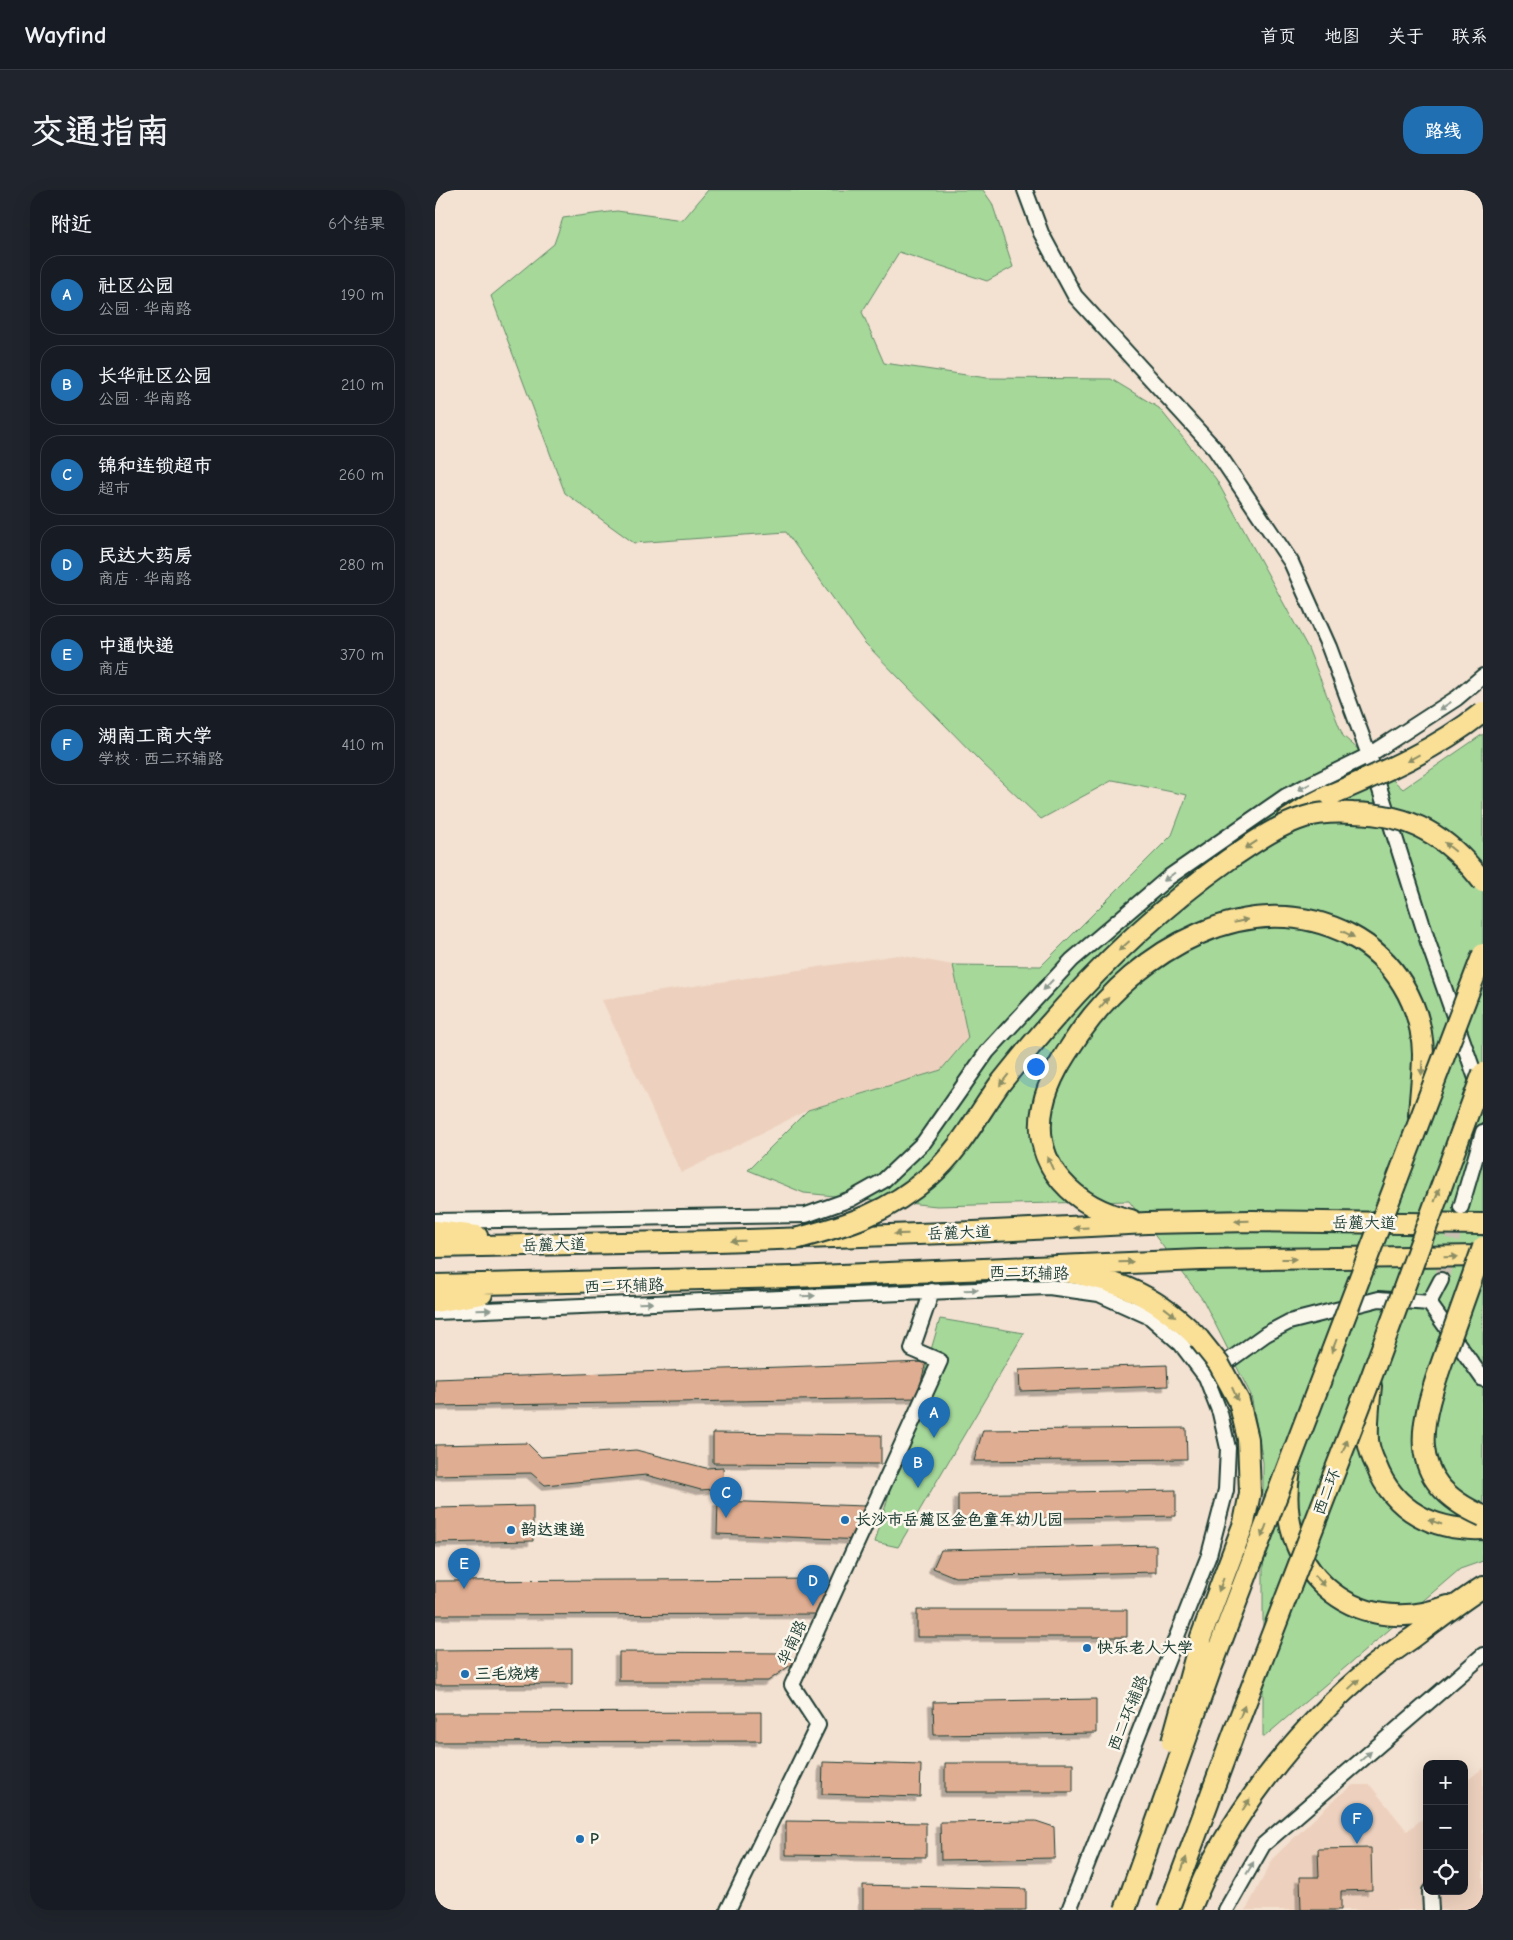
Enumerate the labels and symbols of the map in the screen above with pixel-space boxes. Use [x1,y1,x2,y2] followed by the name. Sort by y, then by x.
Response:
[1438,702,1452,711] one-way arrow
[1406,754,1421,762] one-way arrow
[1297,783,1311,791] one-way arrow
[1244,840,1258,850] one-way arrow
[1444,841,1457,852] one-way arrow
[1163,872,1176,883] one-way arrow
[1234,917,1249,925] one-way arrow
[1340,930,1355,938] one-way arrow
[1118,940,1130,952] one-way arrow
[1043,979,1054,992] one-way arrow
[1098,997,1110,1009] one-way arrow
[1023,1054,1049,1080] your location
[1417,1060,1425,1076] one-way arrow
[998,1073,1009,1086] one-way arrow
[1046,1156,1054,1170] one-way arrow
[1434,1188,1441,1203] one-way arrow
[1332,1213,1396,1233] street label: 岳麓大道
[1234,1218,1250,1226] one-way arrow
[927,1223,991,1243] street label: 岳麓大道
[1072,1224,1088,1232] one-way arrow
[892,1231,908,1239] one-way arrow
[522,1235,586,1255] street label: 岳麓大道
[730,1237,746,1245] one-way arrow
[1444,1253,1460,1261] one-way arrow
[1281,1255,1297,1263] one-way arrow
[1119,1258,1135,1266] one-way arrow
[989,1263,1069,1283] street label: 西二环辅路
[584,1276,664,1296] street label: 西二环辅路
[963,1286,979,1294] one-way arrow
[801,1292,817,1300] one-way arrow
[638,1299,654,1307] one-way arrow
[476,1305,492,1313] one-way arrow
[1163,1307,1177,1317] one-way arrow
[1330,1339,1338,1354] one-way arrow
[1232,1387,1240,1401] one-way arrow
[918,1397,950,1438] pin: A
[1342,1439,1349,1454] one-way arrow
[902,1447,934,1488] pin: B
[1310,1466,1344,1518] street label: 西二环
[710,1477,742,1518] pin: C
[855,1511,1063,1529] place label: 长沙市岳麓区金色童年幼儿园
[839,1514,851,1526] marker: 长沙市岳麓区金色童年幼儿园
[1428,1518,1443,1526] one-way arrow
[521,1521,585,1539] place label: 韵达速递
[1260,1523,1267,1538] one-way arrow
[505,1524,517,1536] marker: 韵达速递
[448,1548,480,1589] pin: E
[797,1565,829,1606] pin: D
[1314,1575,1326,1587] one-way arrow
[1217,1578,1225,1593] one-way arrow
[774,1617,810,1669] street label: 华南路
[1097,1639,1193,1657] place label: 快乐老人大学
[1081,1642,1093,1654] marker: 快乐老人大学
[475,1665,539,1683] place label: 三毛烧烤
[459,1668,471,1680] marker: 三毛烧烤
[1105,1673,1151,1753] street label: 西二环辅路
[1347,1678,1359,1690] one-way arrow
[1238,1704,1246,1719] one-way arrow
[1360,1750,1372,1762] one-way arrow
[1242,1799,1251,1812] one-way arrow
[1341,1803,1373,1844] pin: F
[590,1830,599,1848] place label: P
[574,1833,586,1845] marker: P
[1180,1856,1188,1871] one-way arrow
[1246,1860,1254,1875] one-way arrow

